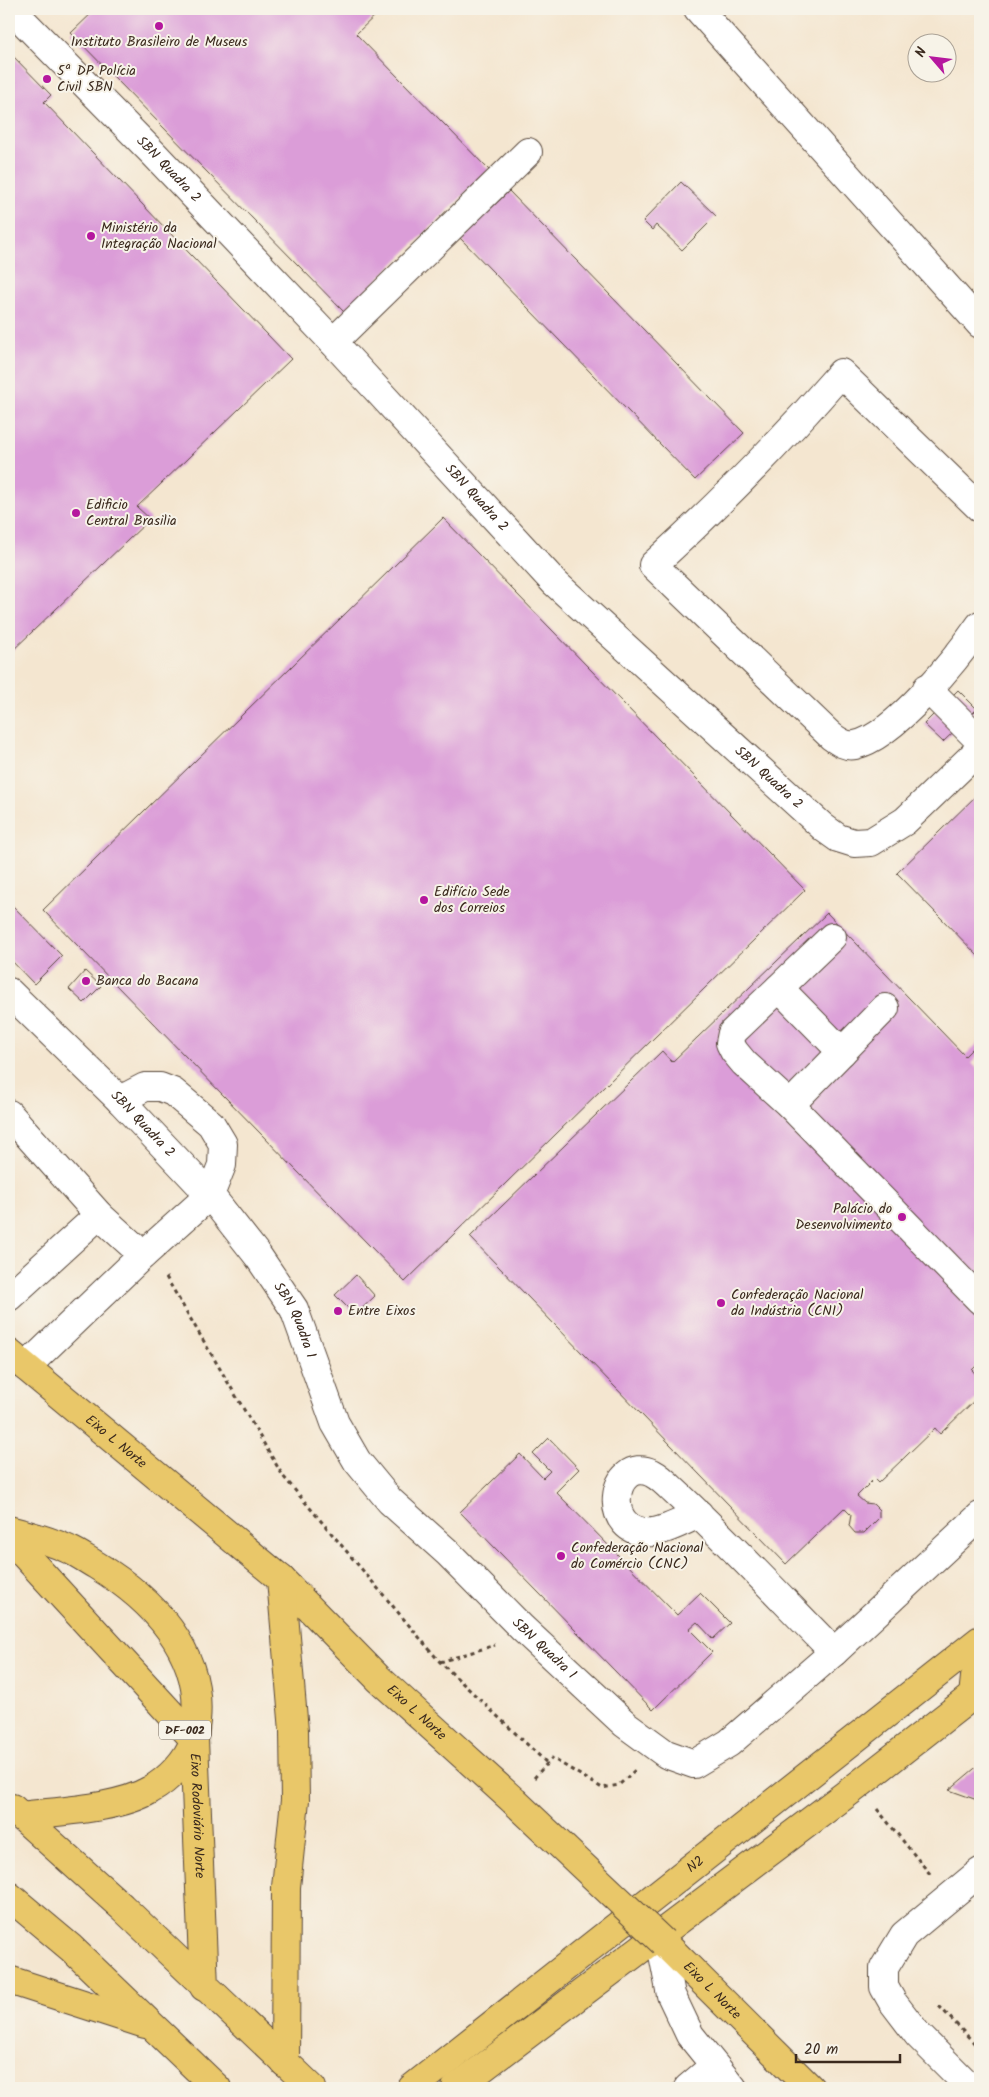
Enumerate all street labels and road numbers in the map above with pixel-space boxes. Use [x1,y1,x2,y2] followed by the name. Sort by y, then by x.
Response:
[131,131,206,208] street label: SBN Quadra 2
[439,459,514,537] street label: SBN Quadra 2
[730,741,808,815] street label: SBN Quadra 2
[105,1085,180,1163] street label: SBN Quadra 2
[268,1278,322,1361] street label: SBN Quadra 1
[80,1409,152,1475] street label: Eixo L Norte
[507,1613,582,1685] street label: SBN Quadra 1
[381,1679,452,1746] street label: Eixo L Norte
[159,1720,211,1740] road number: DF-002
[184,1753,211,1880] street label: Eixo Rodoviário Norte
[682,1850,709,1879] street label: N2
[678,1956,747,2025] street label: Eixo L Norte

